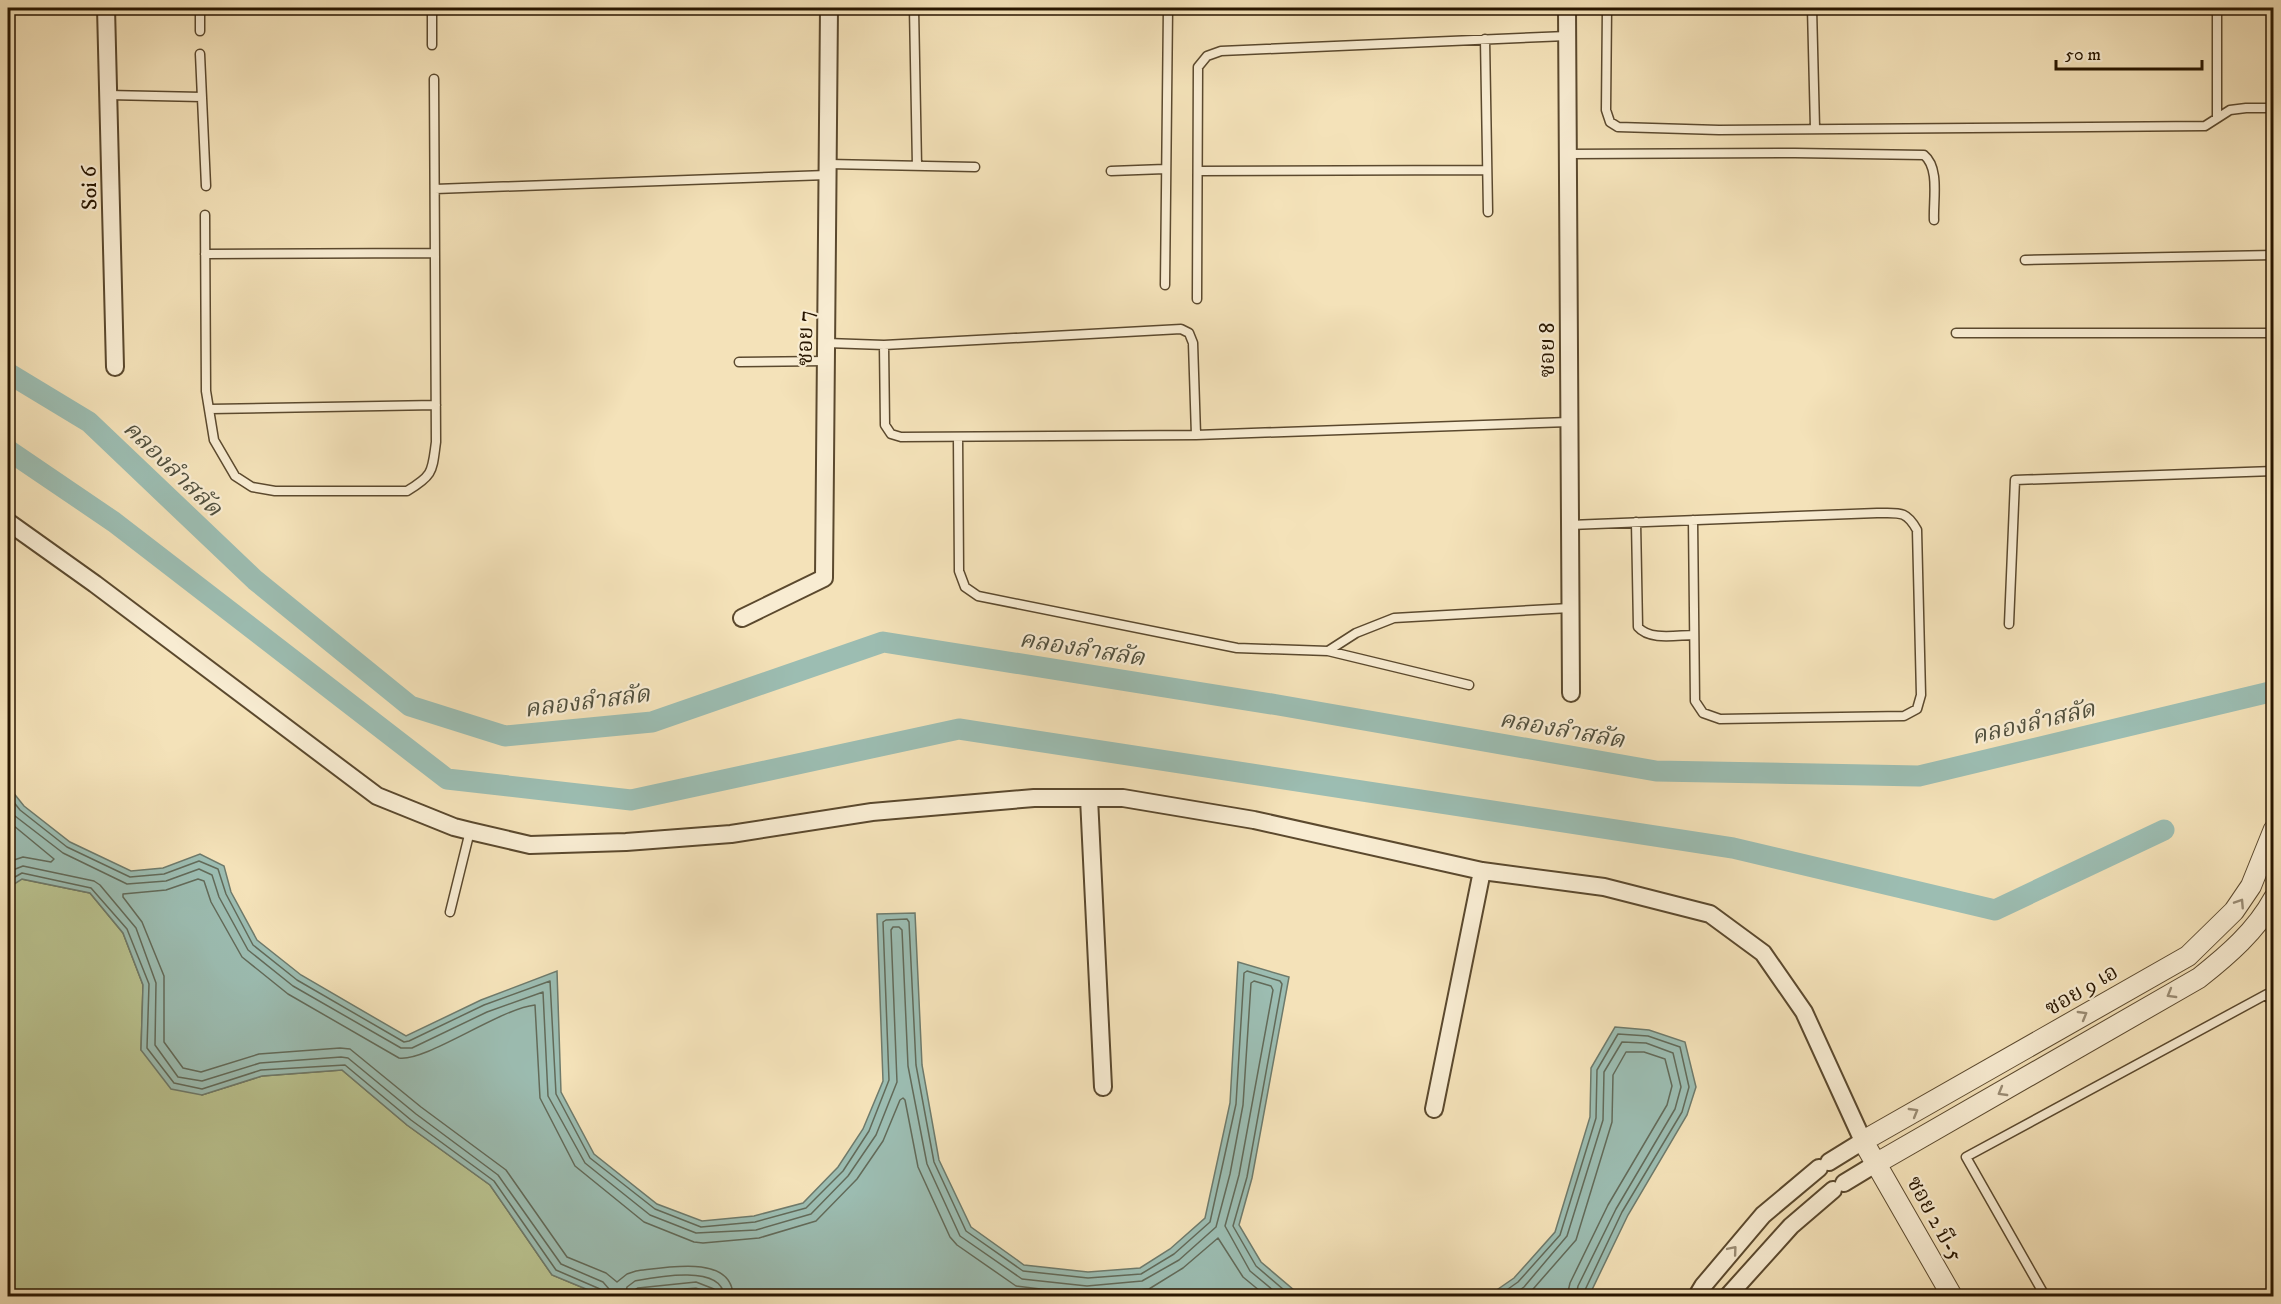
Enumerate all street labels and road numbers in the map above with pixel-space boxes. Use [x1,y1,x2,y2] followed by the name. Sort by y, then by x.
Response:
[76,164,103,210] street label: Soi 6
[792,310,819,366] street label: ซอย 7
[1534,322,1561,378] street label: ซอย 8
[2040,959,2123,1022] street label: ซอย 9 เอ
[1900,1171,1969,1266] street label: ซอย 2 บี-5

